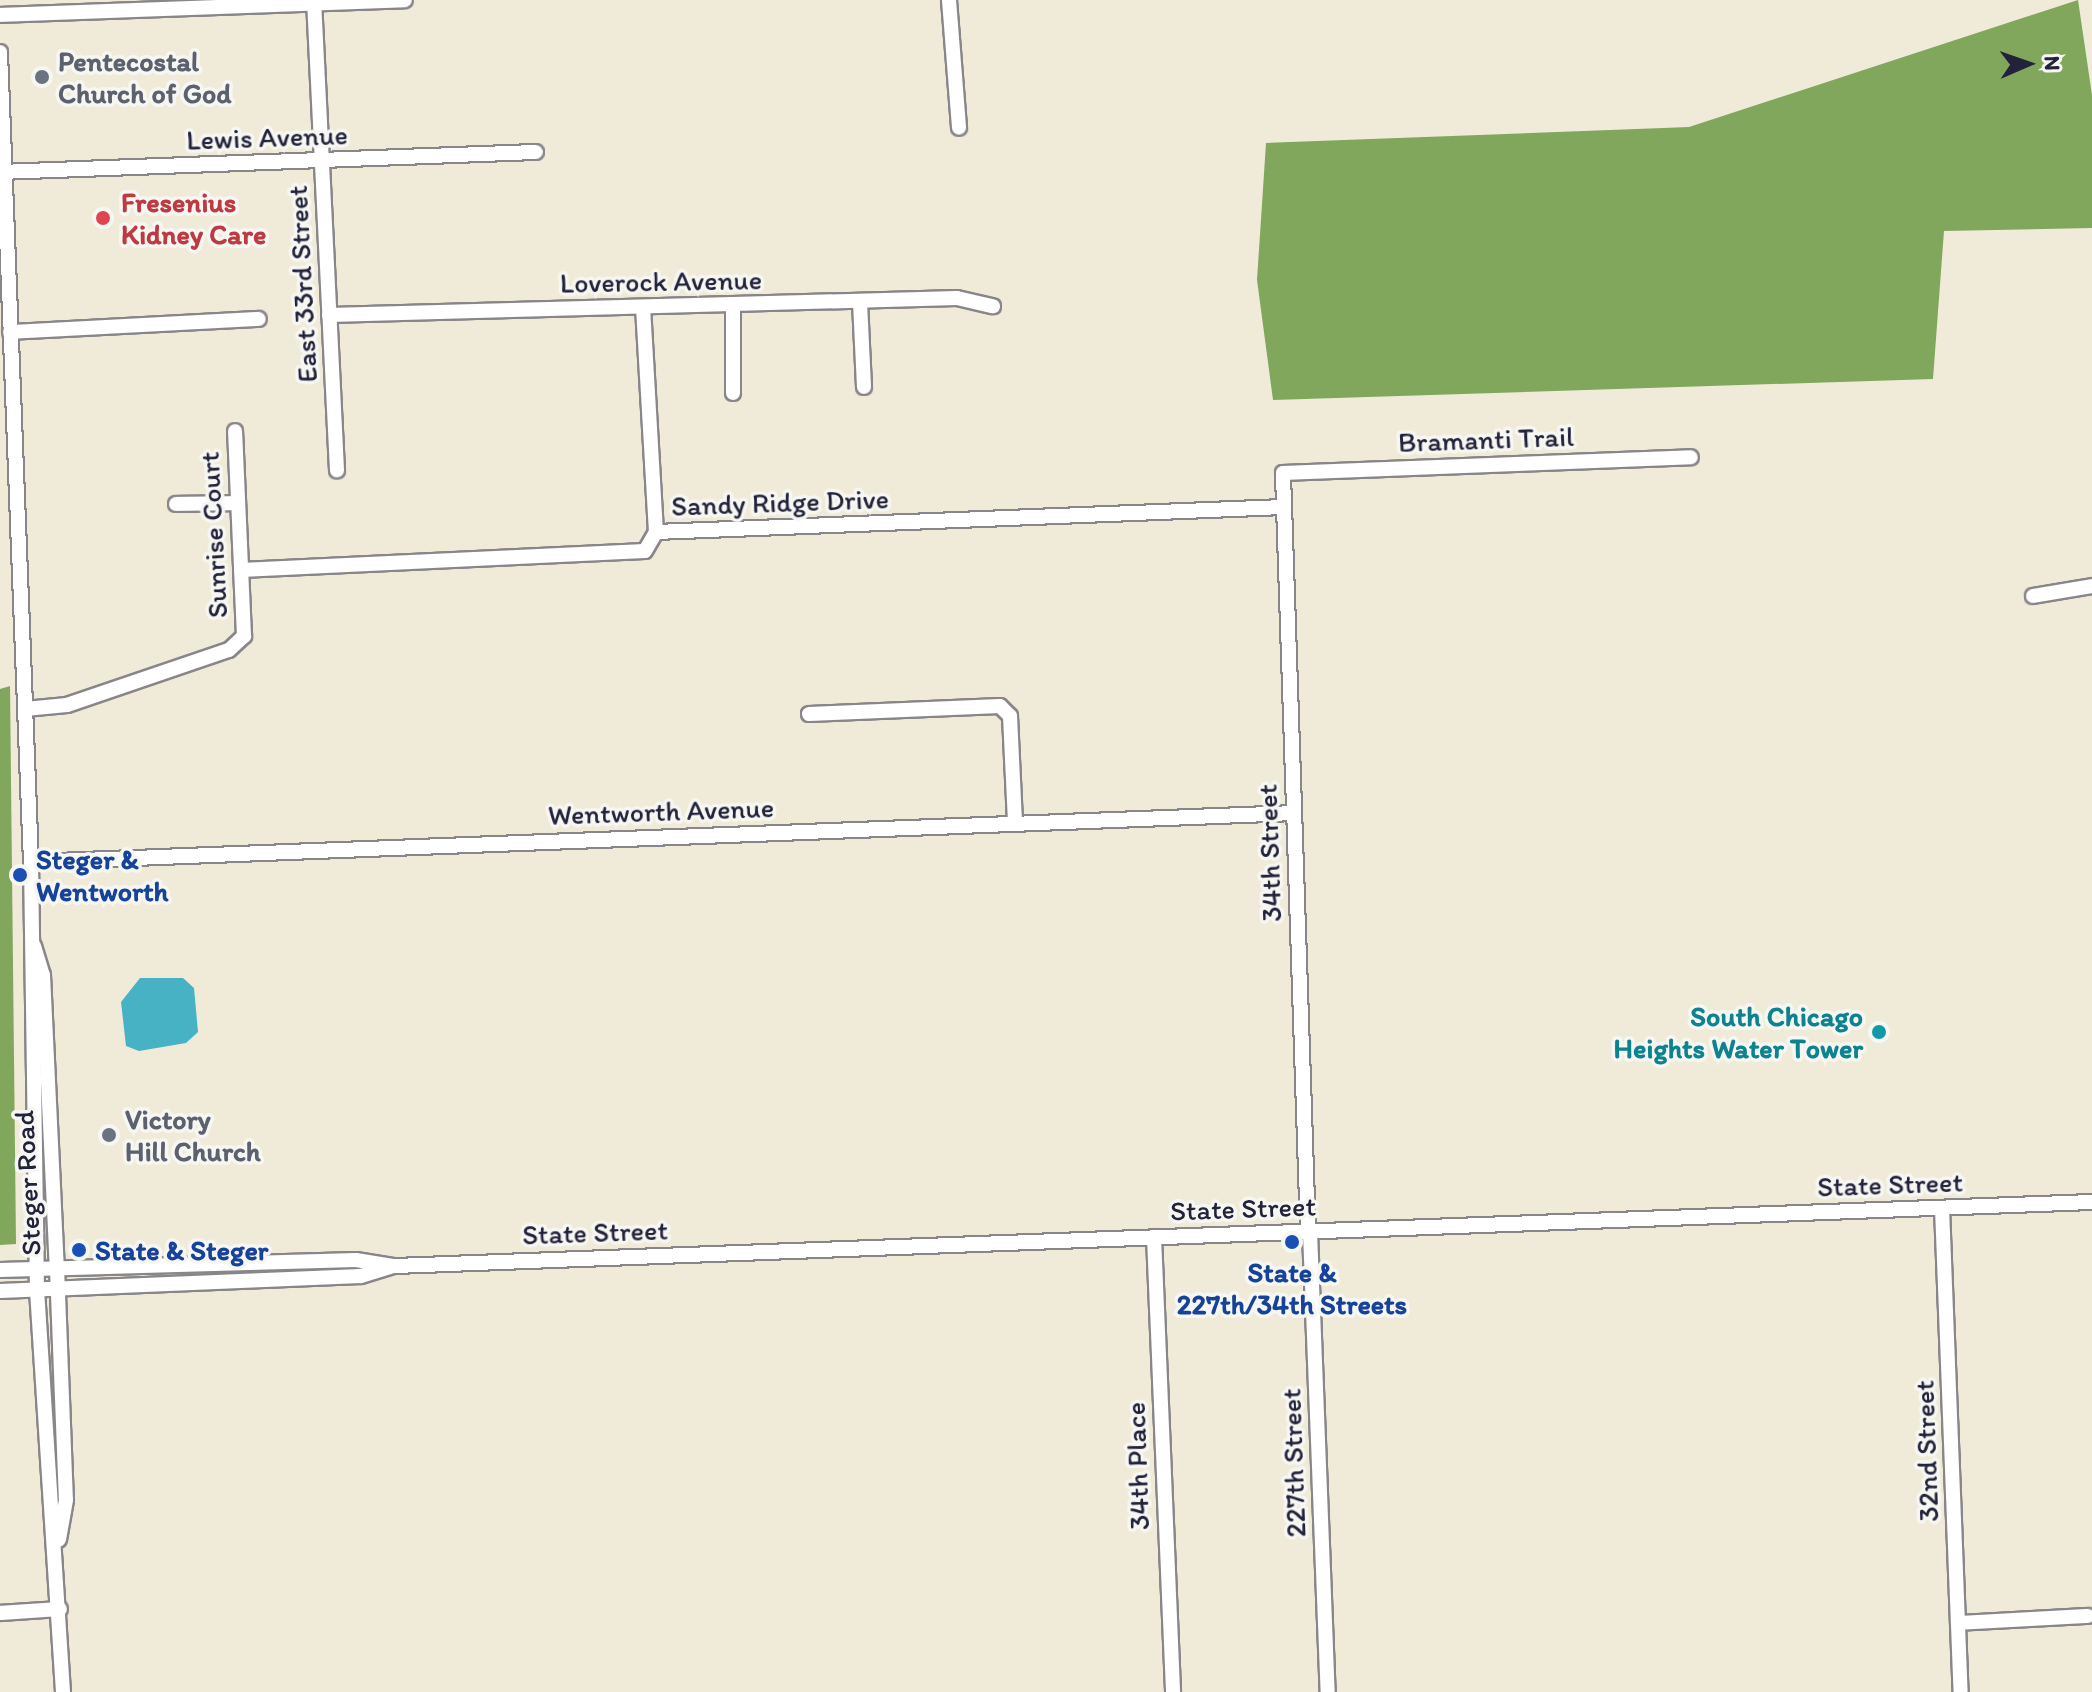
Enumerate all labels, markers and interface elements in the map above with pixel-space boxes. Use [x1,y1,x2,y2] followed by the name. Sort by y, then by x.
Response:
[1988,24,2068,104] north arrow
[58,44,232,110] place label: Pentecostal Church of God
[2039,55,2066,71] text: N
[33,68,51,86] marker: Pentecostal Church of God
[186,117,348,157] street label: Lewis Avenue
[121,185,266,251] place label: Fresenius Kidney Care
[280,185,324,383] street label: East 33rd Street
[92,207,114,229] marker: Fresenius Kidney Care
[560,262,762,300] street label: Loverock Avenue
[1398,419,1574,459] street label: Bramanti Trail
[192,451,234,619] street label: Sunrise Court
[671,481,889,523] street label: Sandy Ridge Drive
[1250,784,1288,922] street label: 34th Street
[547,790,775,832] street label: Wentworth Avenue
[36,842,168,908] place label: Steger & Wentworth
[11,866,29,884] marker: Steger & Wentworth
[1617,999,1863,1065] place label: South Chicago Heights Water Tower
[1870,1023,1888,1041] marker: South Chicago Heights Water Tower
[125,1102,261,1168] place label: Victory Hill Church
[6,1110,48,1256] street label: Steger Road
[100,1126,118,1144] marker: Victory Hill Church
[1817,1165,1963,1203] street label: State Street
[1170,1189,1316,1227] street label: State Street
[522,1213,668,1251] street label: State Street
[95,1233,269,1267] place label: State & Steger
[1283,1233,1301,1251] marker: State & 227th/34th Streets
[70,1241,88,1259] marker: State & Steger
[1177,1255,1407,1321] place label: State & 227th/34th Streets
[1907,1380,1945,1522] street label: 32nd Street
[1274,1388,1312,1538] street label: 227th Street
[1118,1402,1156,1530] street label: 34th Place

